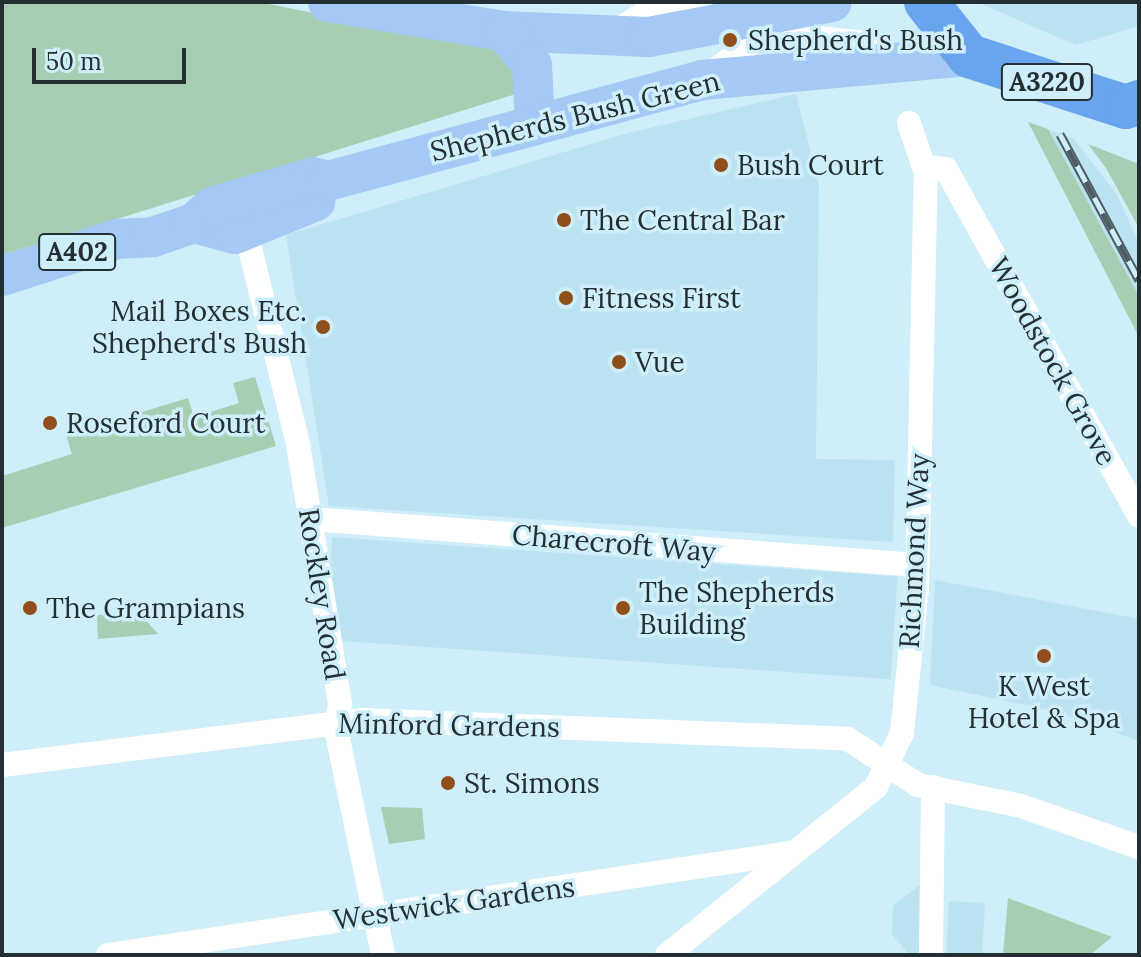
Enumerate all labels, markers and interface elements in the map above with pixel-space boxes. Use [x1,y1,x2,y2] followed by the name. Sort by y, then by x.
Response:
[748,23,963,57] place label: Shepherd's Bush
[719,29,741,51] marker: Shepherd's Bush
[36,32,190,82] scale bar
[46,46,102,77] text: 50 m
[999,60,1095,104] road number: A3220
[427,64,723,168] street label: Shepherds Bush Green
[737,148,884,182] place label: Bush Court
[712,156,730,174] marker: Bush Court
[580,203,785,237] place label: The Central Bar
[555,211,573,229] marker: The Central Bar
[37,230,117,274] road number: A402
[982,251,1124,471] street label: Woodstock Grove
[582,281,741,315] place label: Fitness First
[557,289,575,307] marker: Fitness First
[92,294,307,360] place label: Mail Boxes Etc. Shepherd's Bush
[314,318,332,336] marker: Mail Boxes Etc. Shepherd's Bush
[635,345,685,379] place label: Vue
[610,353,628,371] marker: Vue
[66,406,265,440] place label: Roseford Court
[41,414,59,432] marker: Roseford Court
[892,453,936,649] street label: Richmond Way
[292,506,352,682] street label: Rockley Road
[511,517,717,569] street label: Charecroft Way
[639,575,834,641] place label: The Shepherds Building
[46,591,245,625] place label: The Grampians
[21,599,39,617] marker: The Grampians
[614,599,632,617] marker: The Shepherds Building
[1035,647,1053,665] marker: K West Hotel & Spa
[968,669,1120,735] place label: K West Hotel & Spa
[338,706,560,744] street label: Minford Gardens
[464,766,600,800] place label: St. Simons
[439,774,457,792] marker: St. Simons
[331,869,577,937] street label: Westwick Gardens

